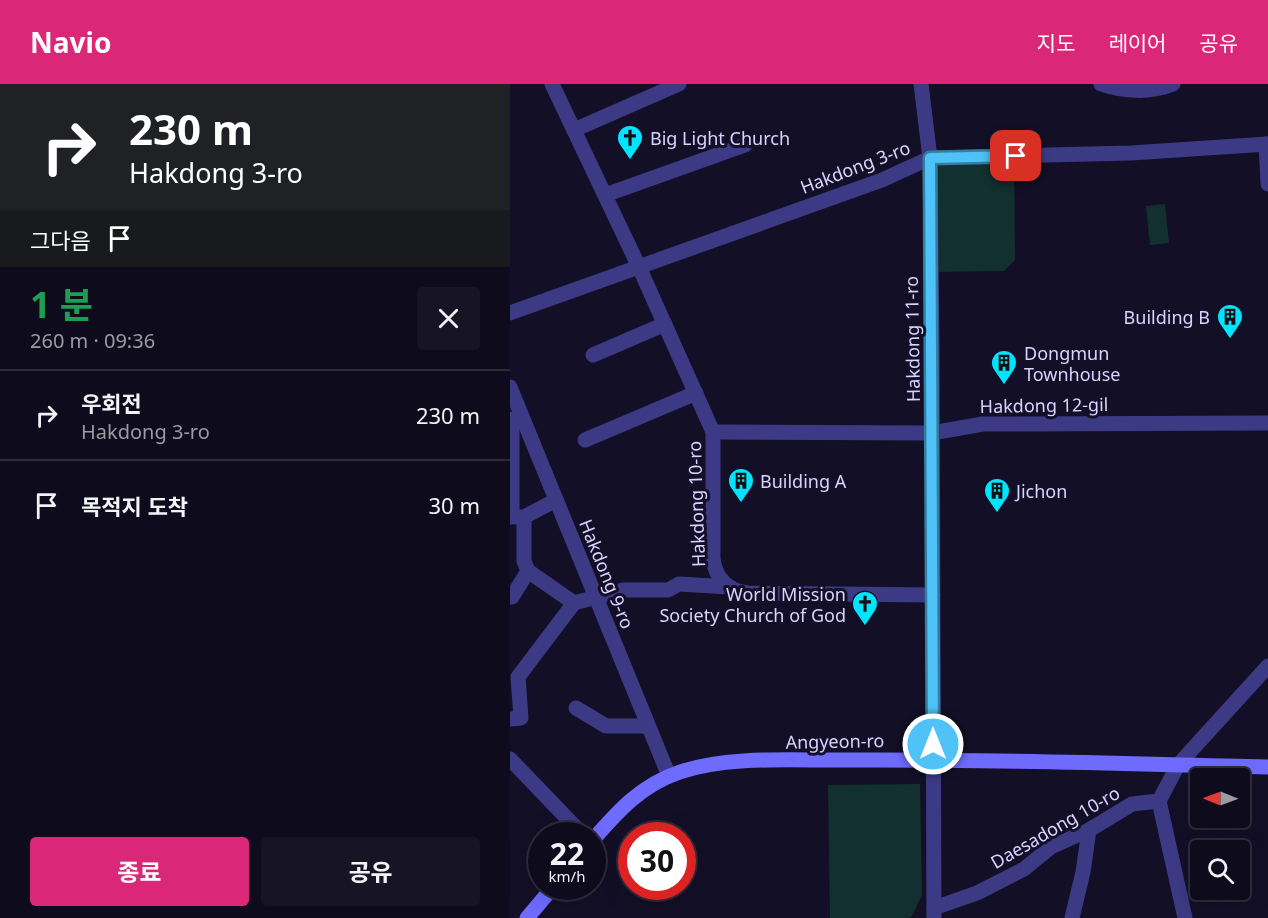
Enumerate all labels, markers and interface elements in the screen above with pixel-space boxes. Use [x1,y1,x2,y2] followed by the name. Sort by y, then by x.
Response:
[30,23,111,61] text: Navio
[1037,29,1075,57] text: 지도
[1108,29,1166,57] text: 레이어
[1199,29,1238,57] text: 공유
[129,100,253,157] text: 230 m
[30,108,108,186] icon: right
[615,123,645,161] church icon: Big Light Church
[650,126,790,150] place label: Big Light Church
[990,130,1041,181] pin
[797,135,913,199] street label: Hakdong 3-ro
[999,139,1032,172] icon: arrive
[129,154,303,191] text: Hakdong 3-ro
[103,222,136,255] icon: arrive
[30,225,91,255] text: 그다음
[899,276,925,402] street label: Hakdong 11-ro
[30,280,93,329] text: 1 분
[417,287,480,350] button: close
[1215,302,1245,340] building icon: Building B
[1124,305,1210,329] place label: Building B
[30,327,155,354] text: 260 m · 09:36
[1024,341,1120,386] place label: Dongmun Townhouse
[989,348,1019,386] building icon: Dongmun Townhouse
[81,388,142,418] text: 우회전
[979,392,1109,418] street label: Hakdong 12-gil
[30,399,63,432] icon: right
[416,400,480,430] text: 230 m
[81,418,210,445] text: Hakdong 3-ro
[682,441,710,567] street label: Hakdong 10-ro
[726,466,756,504] building icon: Building A
[760,469,847,493] place label: Building A
[982,476,1012,514] building icon: Jichon
[1014,479,1067,503] place label: Jichon
[30,489,63,522] icon: arrive
[429,490,480,520] text: 30 m
[81,491,188,521] text: 목적지 도착
[574,516,640,632] street label: Hakdong 9-ro
[659,582,846,627] place label: World Mission Society Church of God
[850,589,880,627] church icon: World Mission Society Church of God
[901,712,965,776] position arrow
[785,728,885,754] street label: Angyeon-ro
[1190,768,1250,828] north arrow
[1190,768,1250,900] map controls
[986,780,1124,874] street label: Daesadong 10-ro
[618,822,696,900] speed limit sign: 30
[550,833,584,874] text: 22
[30,837,249,906] button: 종료
[261,837,480,906] button: 공유
[1190,840,1250,900] button: search
[549,866,585,886] text: km/h

